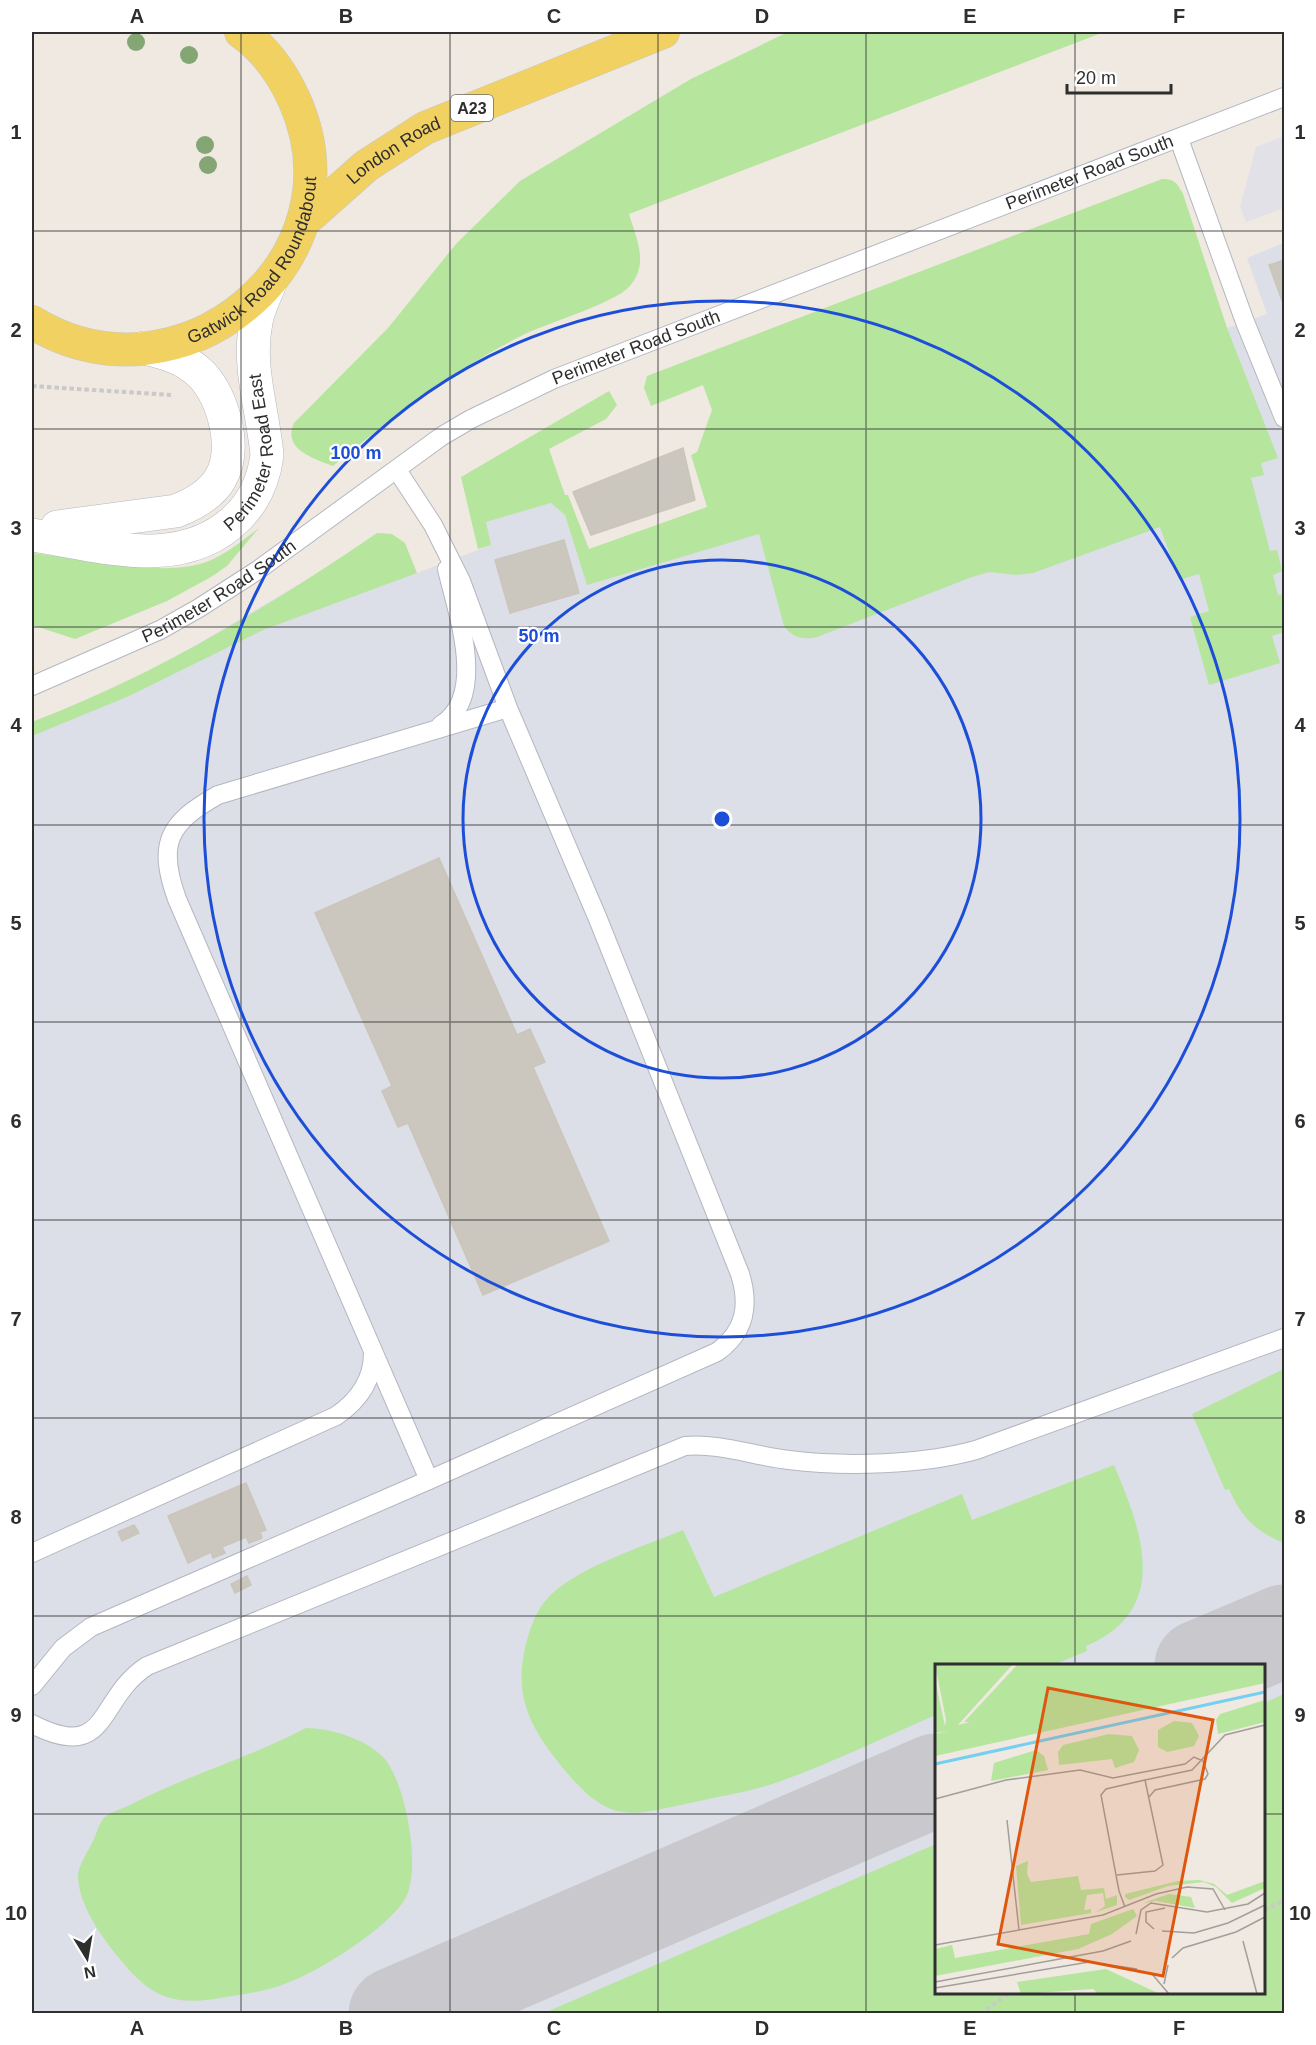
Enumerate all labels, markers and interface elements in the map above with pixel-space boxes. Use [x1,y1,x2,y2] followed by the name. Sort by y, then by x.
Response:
[130,5,144,27] text: A
[339,5,353,27] text: B
[547,5,561,27] text: C
[755,5,769,27] text: D
[963,5,977,27] text: E
[1173,5,1185,27] text: F
[1067,57,1170,95] scale bar
[1076,68,1116,88] text: 20 m
[451,95,493,121] road number: A23
[343,113,443,188] street label: London Road
[10,121,22,143] text: 1
[1294,121,1306,143] text: 1
[1003,131,1176,214] street label: Perimeter Road South
[184,176,320,348] street label: Gatwick Road Roundabout
[549,306,723,389] street label: Perimeter Road South
[10,319,22,341] text: 2
[1294,319,1306,341] text: 2
[220,373,277,535] street label: Perimeter Road East
[330,443,382,463] text: 100 m
[10,517,22,539] text: 3
[1294,517,1306,539] text: 3
[139,536,300,647] street label: Perimeter Road South
[518,626,560,646] text: 50 m
[10,714,22,736] text: 4
[1294,714,1306,736] text: 4
[712,809,732,829] centre of rings
[10,912,22,934] text: 5
[1294,912,1306,934] text: 5
[10,1110,22,1132] text: 6
[1294,1110,1306,1132] text: 6
[10,1308,22,1330] text: 7
[1294,1308,1306,1330] text: 7
[10,1506,22,1528] text: 8
[1294,1506,1306,1528] text: 8
[935,1664,1265,1994] inset map
[10,1704,22,1726] text: 9
[1294,1704,1306,1726] text: 9
[5,1902,27,1924] text: 10
[1289,1902,1311,1924] text: 10
[57,1928,117,1988] north arrow
[82,1963,97,1982] text: N
[130,2017,144,2039] text: A
[339,2017,353,2039] text: B
[547,2017,561,2039] text: C
[755,2017,769,2039] text: D
[963,2017,977,2039] text: E
[1173,2017,1185,2039] text: F

